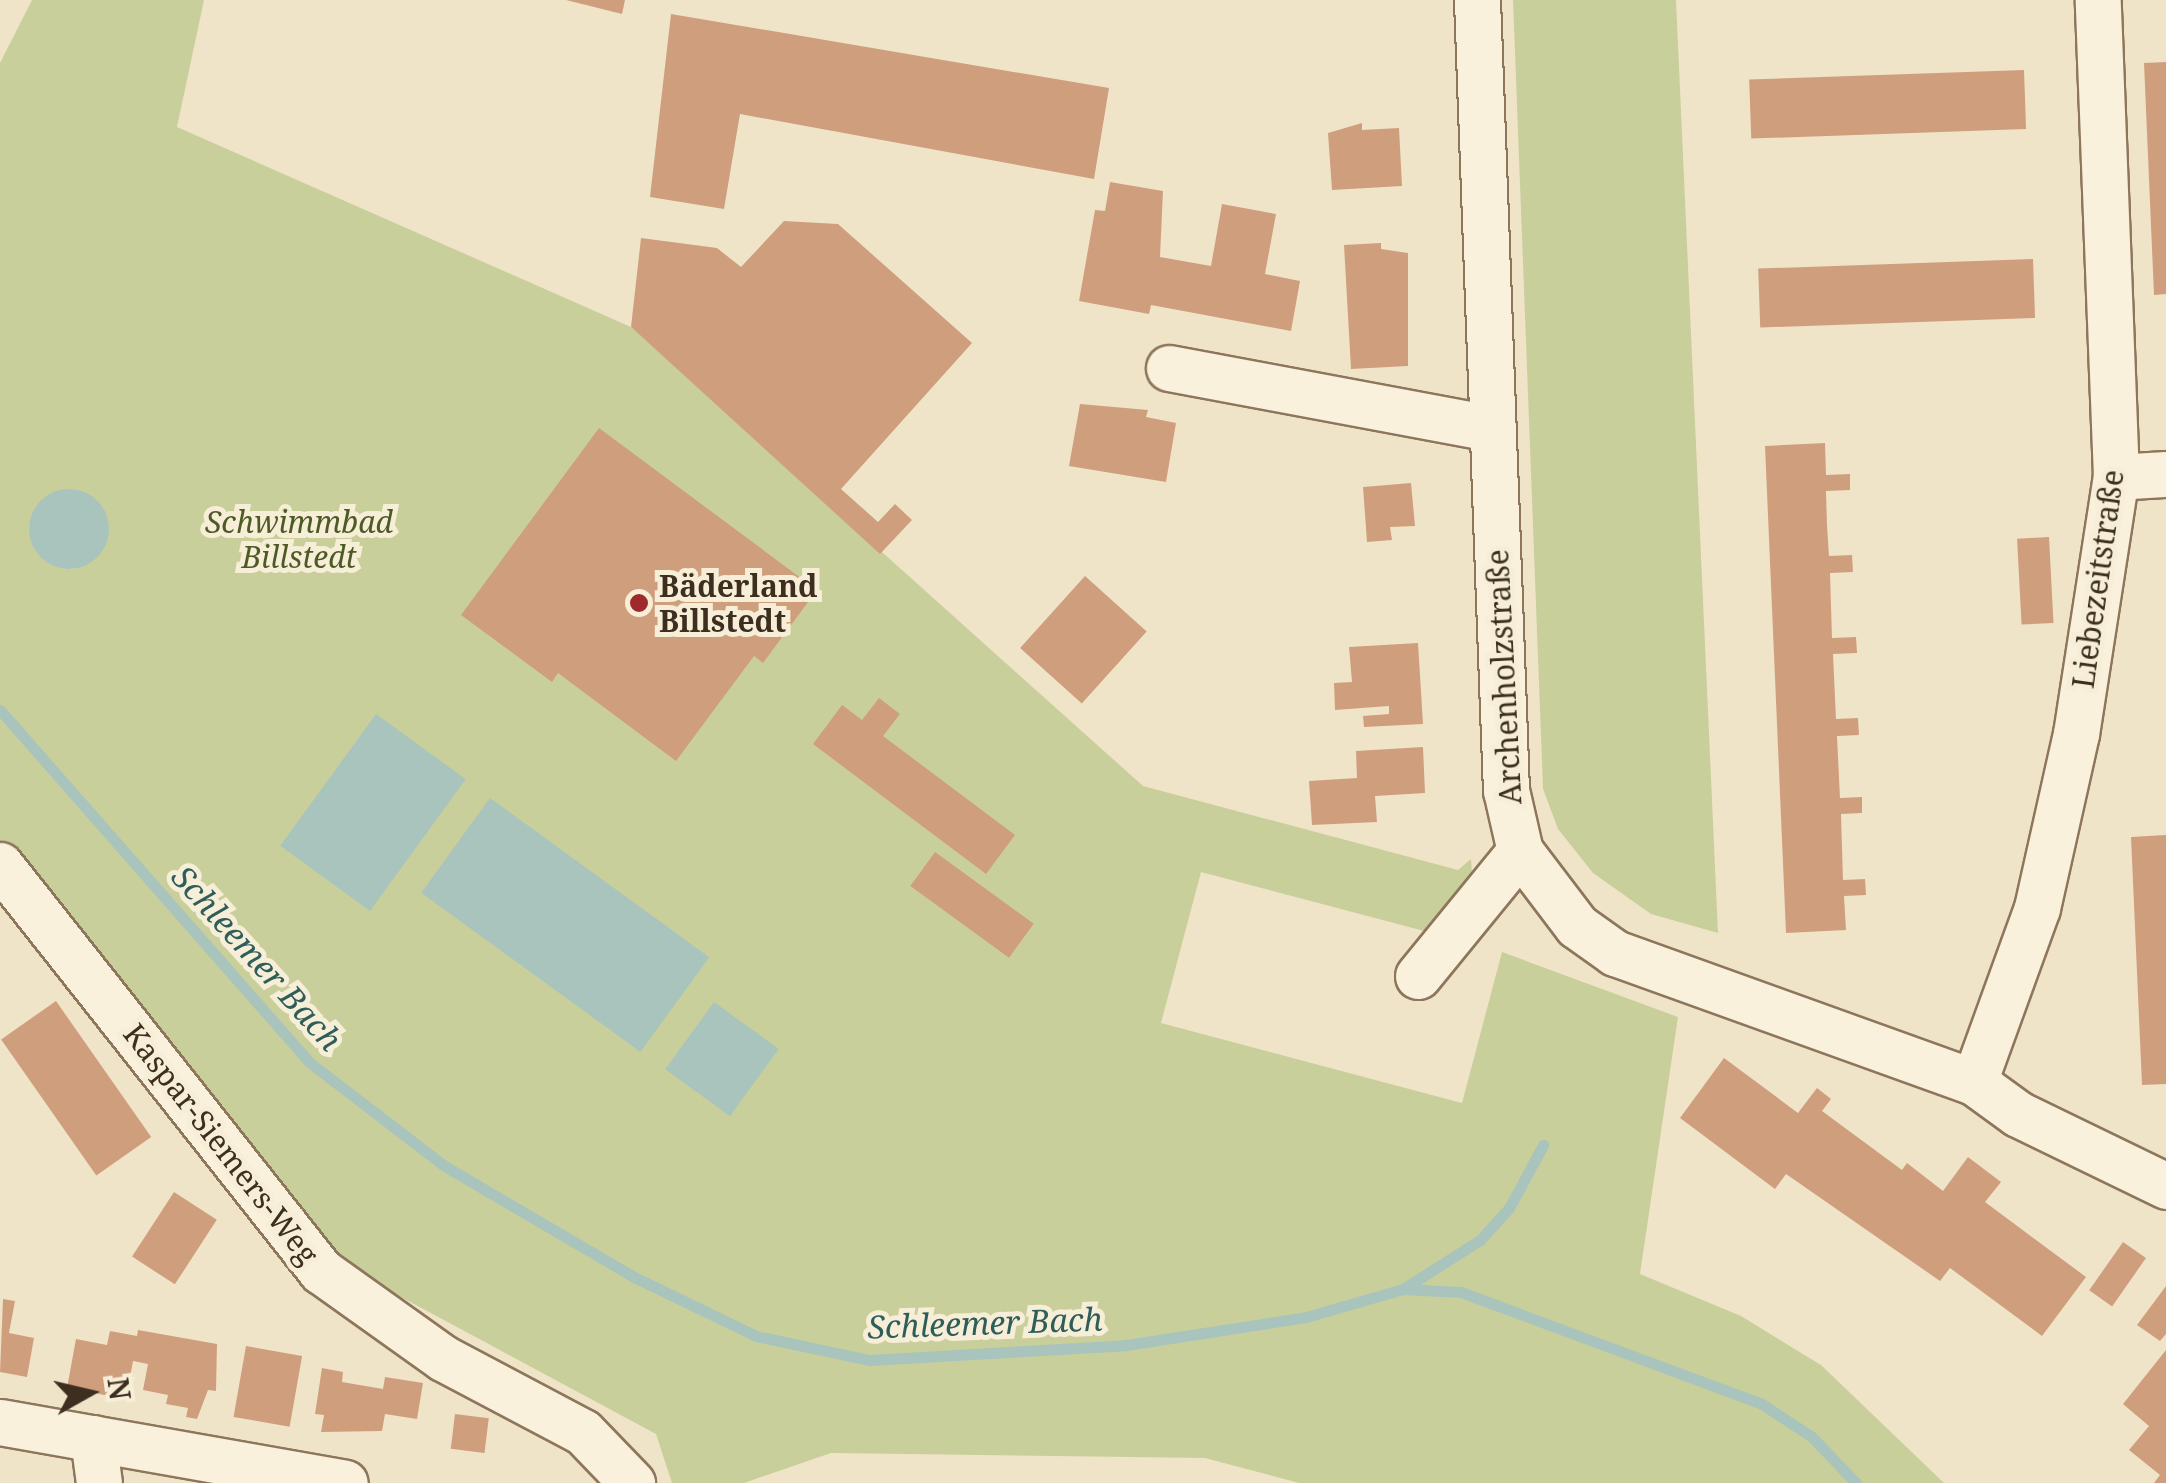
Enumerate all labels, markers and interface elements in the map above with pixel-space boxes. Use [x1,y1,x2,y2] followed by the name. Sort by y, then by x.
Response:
[2065,467,2131,691] street label: Liebezeitstraße
[205,504,393,574] park label: Schwimmbad Billstedt
[1479,549,1529,805] street label: Archenholzstraße
[659,568,818,638] place label: Bäderland Billstedt
[628,592,650,614] marker: Bäderland Billstedt
[164,858,350,1058] water label: Schleemer Bach
[116,1017,326,1271] street label: Kaspar-Siemers-Weg
[867,1300,1103,1346] water label: Schleemer Bach
[40,1343,140,1443] north arrow
[99,1375,140,1402] text: N

